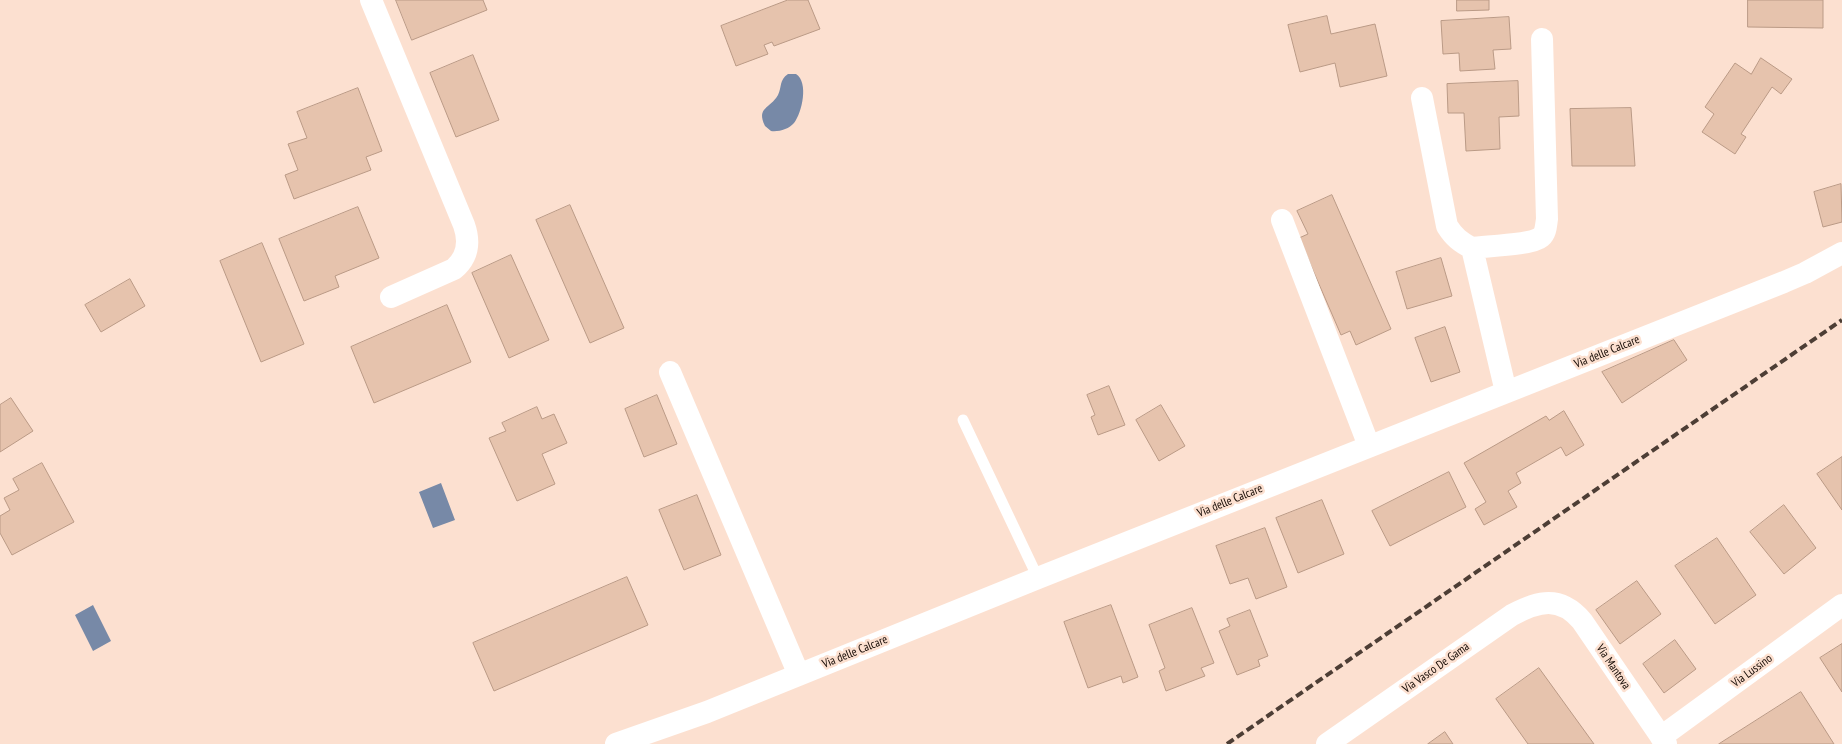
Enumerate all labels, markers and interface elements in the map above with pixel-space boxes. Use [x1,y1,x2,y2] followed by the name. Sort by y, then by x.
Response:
[1572,332,1642,372] street label: Via delle Calcare
[1195,481,1265,521] street label: Via delle Calcare
[820,632,890,672] street label: Via delle Calcare
[1400,640,1472,696] street label: Via Vasco De Gama
[1593,642,1633,692] street label: Via Mantova
[1729,651,1775,691] street label: Via Lussino

